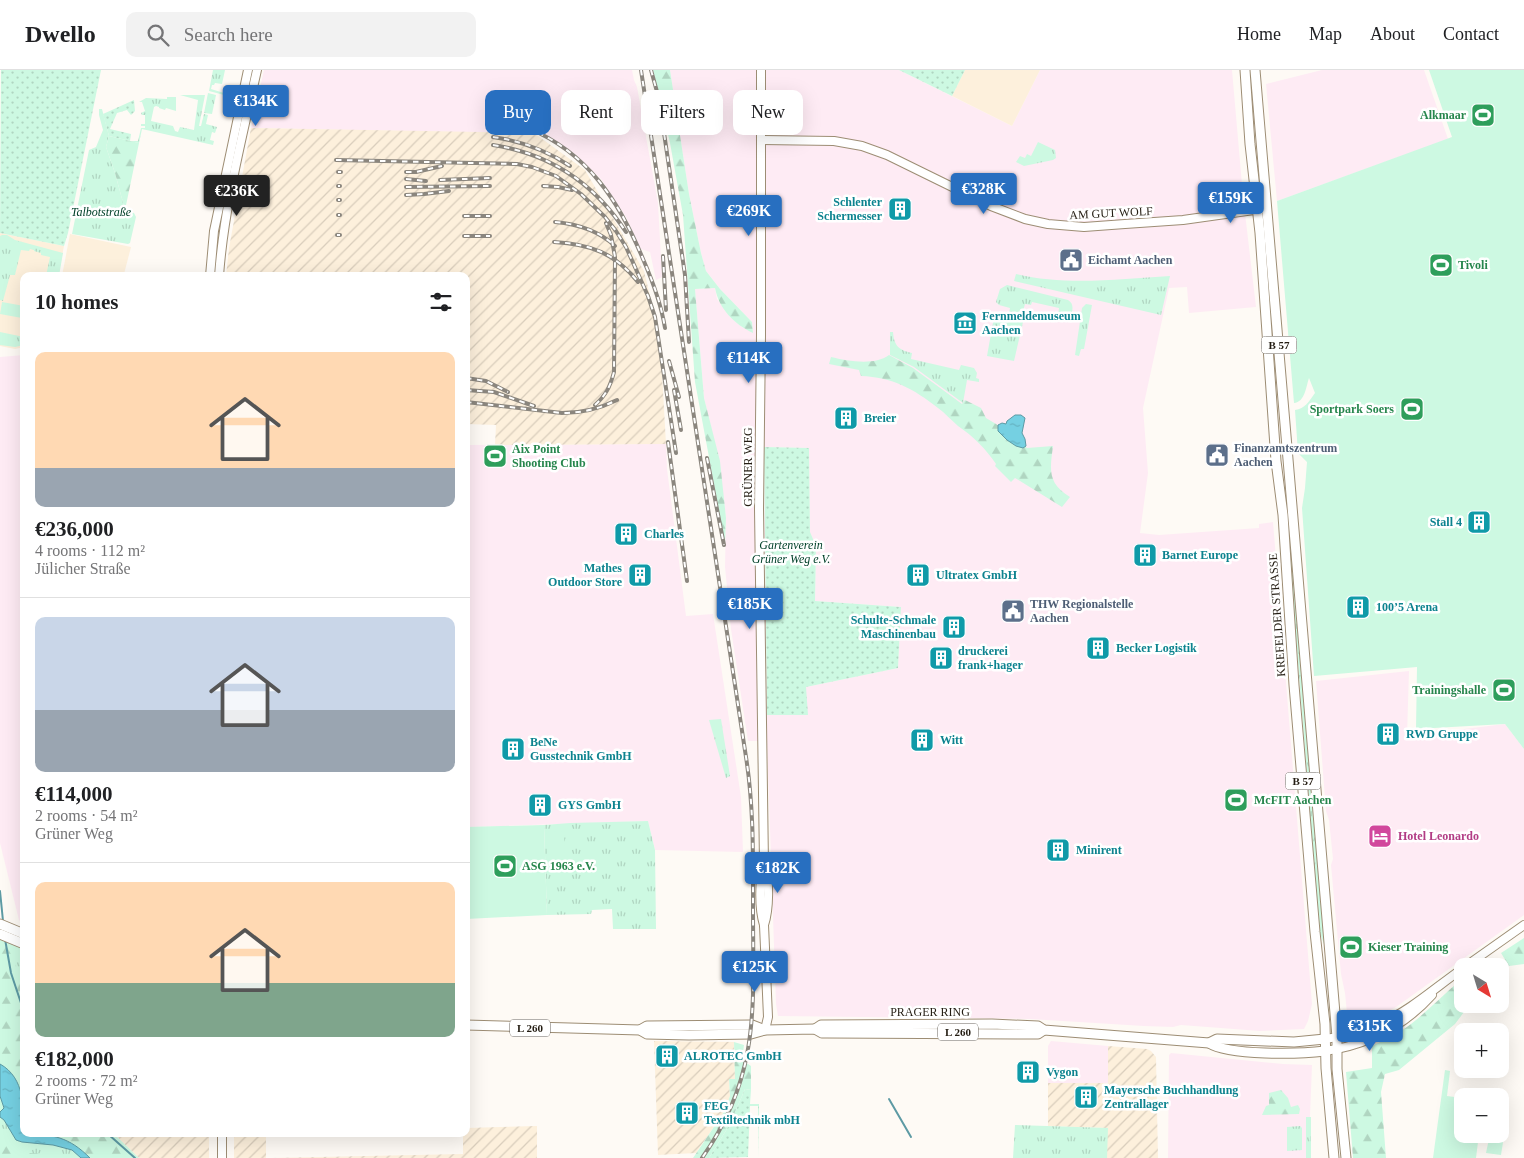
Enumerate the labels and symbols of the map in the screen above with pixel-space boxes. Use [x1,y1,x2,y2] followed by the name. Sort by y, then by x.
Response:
[221,85,291,127] pin: €134K
[1470,102,1496,128] sports icon: Alkmaar
[1420,108,1467,122] place label: Alkmaar
[949,172,1019,215] pin: €328K
[202,174,272,217] pin: €236K
[1196,182,1266,224] pin: €159K
[714,194,784,237] pin: €269K
[817,195,883,223] place label: Schlenter Schermesser
[887,196,913,222] building icon: Schlenter Schermesser
[1069,204,1153,222] street label: AM GUT WOLF
[71,205,132,219] park label: Talbotstraße
[1058,247,1084,273] public building icon: Eichamt Aachen
[1428,252,1454,278] sports icon: Tivoli
[1088,253,1173,267] place label: Eichamt Aachen
[1458,258,1488,272] place label: Tivoli
[982,309,1081,337] place label: Fernmeldemuseum Aachen
[952,310,978,336] museum icon: Fernmeldemuseum Aachen
[1262,336,1296,354] road number: B 57
[714,342,784,384] pin: €114K
[1399,396,1425,422] sports icon: Sportpark Soers
[1310,402,1394,416] place label: Sportpark Soers
[833,405,859,431] building icon: Breier
[864,411,897,425] place label: Breier
[741,427,755,507] street label: GRÜNER WEG
[1234,441,1337,469] place label: Finanzamtszentrum Aachen
[512,442,586,470] place label: Aix Point Shooting Club
[1204,442,1230,468] public building icon: Finanzamtszentrum Aachen
[482,443,508,469] sports icon: Aix Point Shooting Club
[1466,509,1492,535] building icon: Stall 4
[1430,515,1462,529] place label: Stall 4
[613,521,639,547] building icon: Charles
[644,527,684,541] place label: Charles
[752,538,831,566] park label: Gartenverein Grüner Weg e.V.
[1132,542,1158,568] building icon: Barnet Europe
[1162,548,1239,562] place label: Barnet Europe
[1266,553,1288,677] street label: KREFELDER STRASSE
[548,561,623,589] place label: Mathes Outdoor Store
[627,562,653,588] building icon: Mathes Outdoor Store
[905,562,931,588] building icon: Ultratex GmbH
[936,568,1018,582] place label: Ultratex GmbH
[715,588,785,630] pin: €185K
[1345,594,1371,620] building icon: 100’5 Arena
[1030,597,1134,625] place label: THW Regionalstelle Aachen
[1000,598,1026,624] public building icon: THW Regionalstelle Aachen
[1376,600,1438,614] place label: 100’5 Arena
[851,613,937,641] place label: Schulte-Schmale Maschinenbau
[941,614,967,640] building icon: Schulte-Schmale Maschinenbau
[1085,635,1111,661] building icon: Becker Logistik
[1116,641,1197,655] place label: Becker Logistik
[958,644,1024,672] place label: druckerei frank+hager
[928,645,954,671] building icon: druckerei frank+hager
[1491,677,1517,703] sports icon: Trainingshalle
[1412,683,1487,697] place label: Trainingshalle
[1375,721,1401,747] building icon: RWD Gruppe
[909,727,935,753] building icon: Witt
[1406,727,1479,741] place label: RWD Gruppe
[940,733,963,747] place label: Witt
[530,735,632,763] place label: BeNe Gusstechnik GmbH
[500,736,526,762] building icon: BeNe Gusstechnik GmbH
[1286,772,1320,789] road number: B 57
[1223,787,1249,813] sports icon: McFIT Aachen
[527,792,553,818] building icon: GYS GmbH
[1254,793,1332,807] place label: McFIT Aachen
[558,798,622,812] place label: GYS GmbH
[1367,823,1393,849] hotel icon: Hotel Leonardo
[1398,829,1479,843] place label: Hotel Leonardo
[1045,837,1071,863] building icon: Minirent
[1076,843,1122,857] place label: Minirent
[743,852,813,894] pin: €182K
[492,853,518,879] sports icon: ASG 1963 e.V.
[522,859,595,873] place label: ASG 1963 e.V.
[1338,934,1364,960] sports icon: Kieser Training
[1368,940,1448,954] place label: Kieser Training
[720,950,790,993] pin: €125K
[1454,958,1509,1012] north arrow
[890,1005,970,1019] street label: PRAGER RING
[1335,1010,1405,1052] pin: €315K
[510,1020,550,1036] road number: L 260
[938,1024,978,1040] road number: L 260
[654,1043,680,1069] building icon: ALROTEC GmbH
[684,1049,782,1063] place label: ALROTEC GmbH
[1015,1059,1041,1085] building icon: Vygon
[1046,1065,1079,1079] place label: Vygon
[1104,1083,1238,1111] place label: Mayersche Buchhandlung Zentrallager
[1073,1084,1099,1110] building icon: Mayersche Buchhandlung Zentrallager
[704,1099,801,1127] place label: FEG Textiltechnik mbH
[674,1100,700,1126] building icon: FEG Textiltechnik mbH

